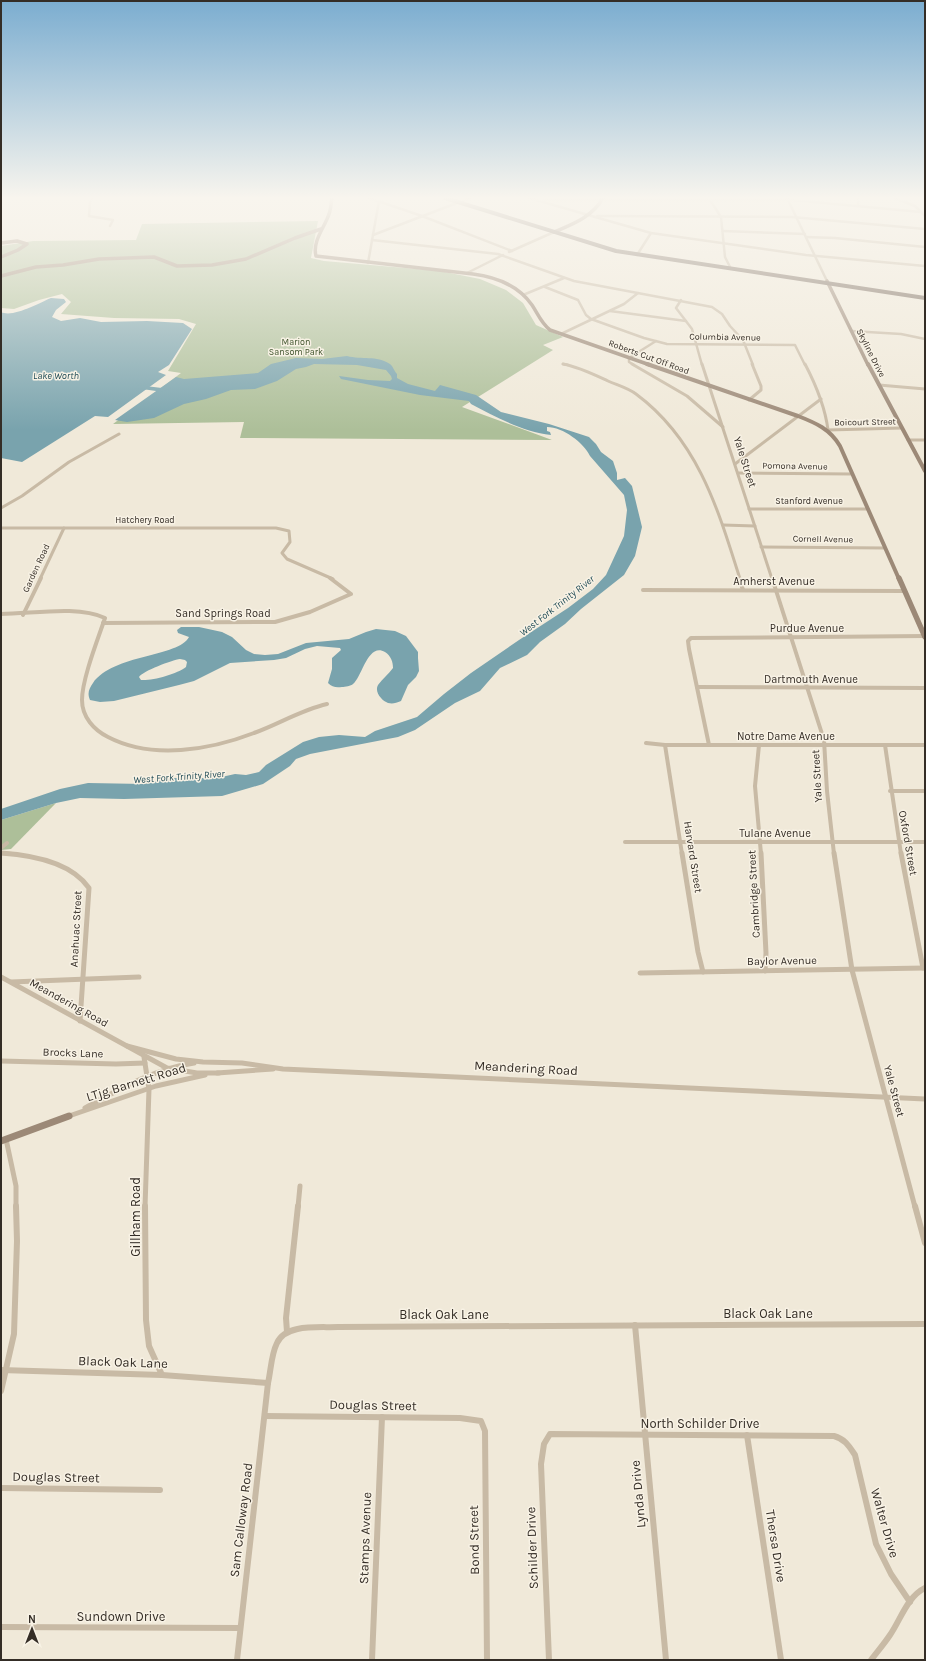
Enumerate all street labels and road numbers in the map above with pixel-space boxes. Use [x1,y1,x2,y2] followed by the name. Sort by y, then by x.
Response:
[855,327,888,379] street label: Skyline Drive
[689,331,761,343] street label: Columbia Avenue
[607,338,691,376] street label: Roberts Cut Off Road
[834,416,897,428] street label: Boicourt Street
[731,435,759,489] street label: Yale Street
[762,460,828,472] street label: Pomona Avenue
[775,496,843,506] street label: Stanford Avenue
[115,515,175,525] street label: Hatchery Road
[793,533,854,545] street label: Cornell Avenue
[20,542,52,594] street label: Garden Road
[733,575,815,588] street label: Amherst Avenue
[175,607,271,620] street label: Sand Springs Road
[770,622,845,635] street label: Purdue Avenue
[764,673,858,686] street label: Dartmouth Avenue
[737,730,835,743] street label: Notre Dame Avenue
[809,749,825,803] street label: Yale Street
[896,809,920,877] street label: Oxford Street
[681,820,705,894] street label: Harvard Street
[739,827,811,840] street label: Tulane Avenue
[745,850,763,938] street label: Cambridge Street
[67,890,85,968] street label: Anahuac Street
[747,954,817,968] street label: Baylor Avenue
[27,976,111,1030] street label: Meandering Road
[43,1045,104,1061] street label: Brocks Lane
[474,1058,578,1078] street label: Meandering Road
[84,1060,188,1104] street label: LTjg Barnett Road
[881,1064,907,1118] street label: Yale Street
[128,1177,143,1257] street label: Gillham Road
[723,1306,813,1321] street label: Black Oak Lane
[399,1307,489,1322] street label: Black Oak Lane
[78,1353,168,1371] street label: Black Oak Lane
[329,1397,417,1413] street label: Douglas Street
[641,1416,760,1431] street label: North Schilder Drive
[628,1459,648,1528] street label: Lynda Drive
[227,1462,255,1578] street label: Sam Calloway Road
[12,1469,100,1485] street label: Douglas Street
[868,1486,902,1560] street label: Walter Drive
[356,1491,374,1584] street label: Stamps Avenue
[466,1505,482,1575] street label: Bond Street
[523,1506,541,1589] street label: Schilder Drive
[763,1509,789,1584] street label: Thersa Drive
[76,1609,166,1624] street label: Sundown Drive

